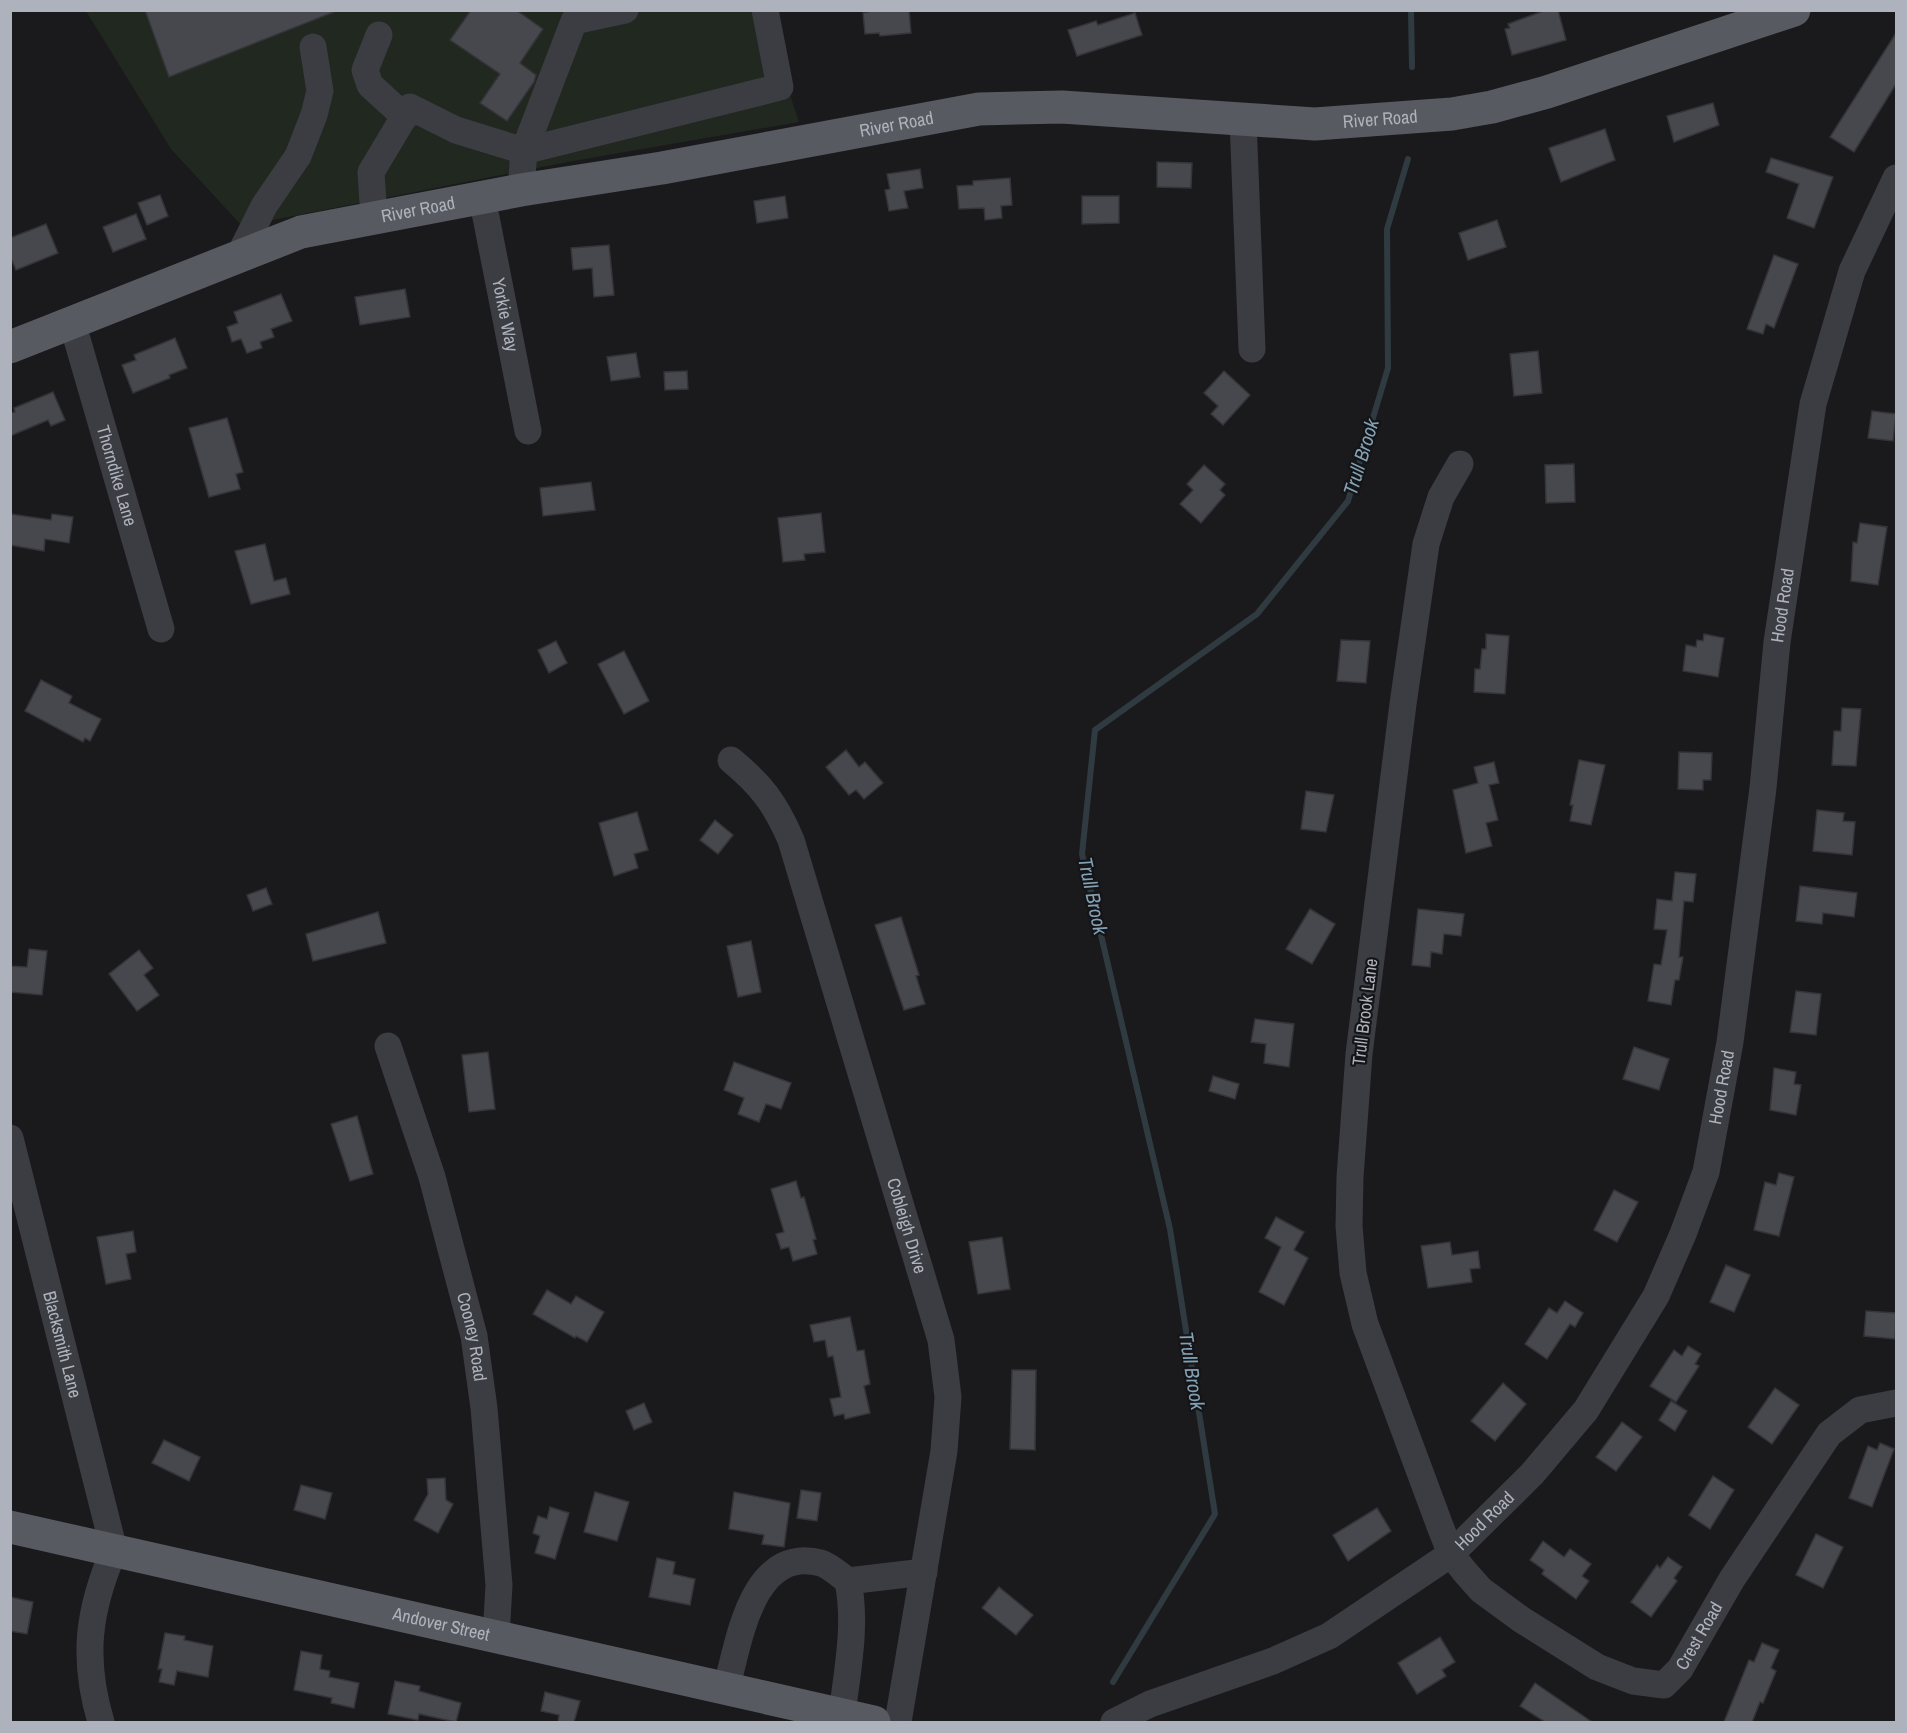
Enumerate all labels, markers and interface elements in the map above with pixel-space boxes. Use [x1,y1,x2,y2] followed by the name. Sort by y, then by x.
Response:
[1342,104,1418,134] street label: River Road
[857,105,935,143] street label: River Road
[379,190,457,228] street label: River Road
[486,276,525,354] street label: Yorkie Way
[1336,415,1385,498] water label: Trull Brook
[91,422,143,529] street label: Thorndike Lane
[1764,567,1800,644] street label: Hood Road
[1072,855,1115,938] water label: Trull Brook
[1346,957,1383,1067] street label: Trull Brook Lane
[1702,1048,1740,1126] street label: Hood Road
[881,1175,933,1276] street label: Cobleigh Drive
[37,1288,88,1400] street label: Blacksmith Lane
[451,1289,493,1383] street label: Cooney Road
[1173,1330,1212,1413] water label: Trull Brook
[1449,1485,1520,1556] street label: Hood Road
[1669,1597,1728,1674] street label: Crest Road
[389,1601,492,1647] street label: Andover Street

